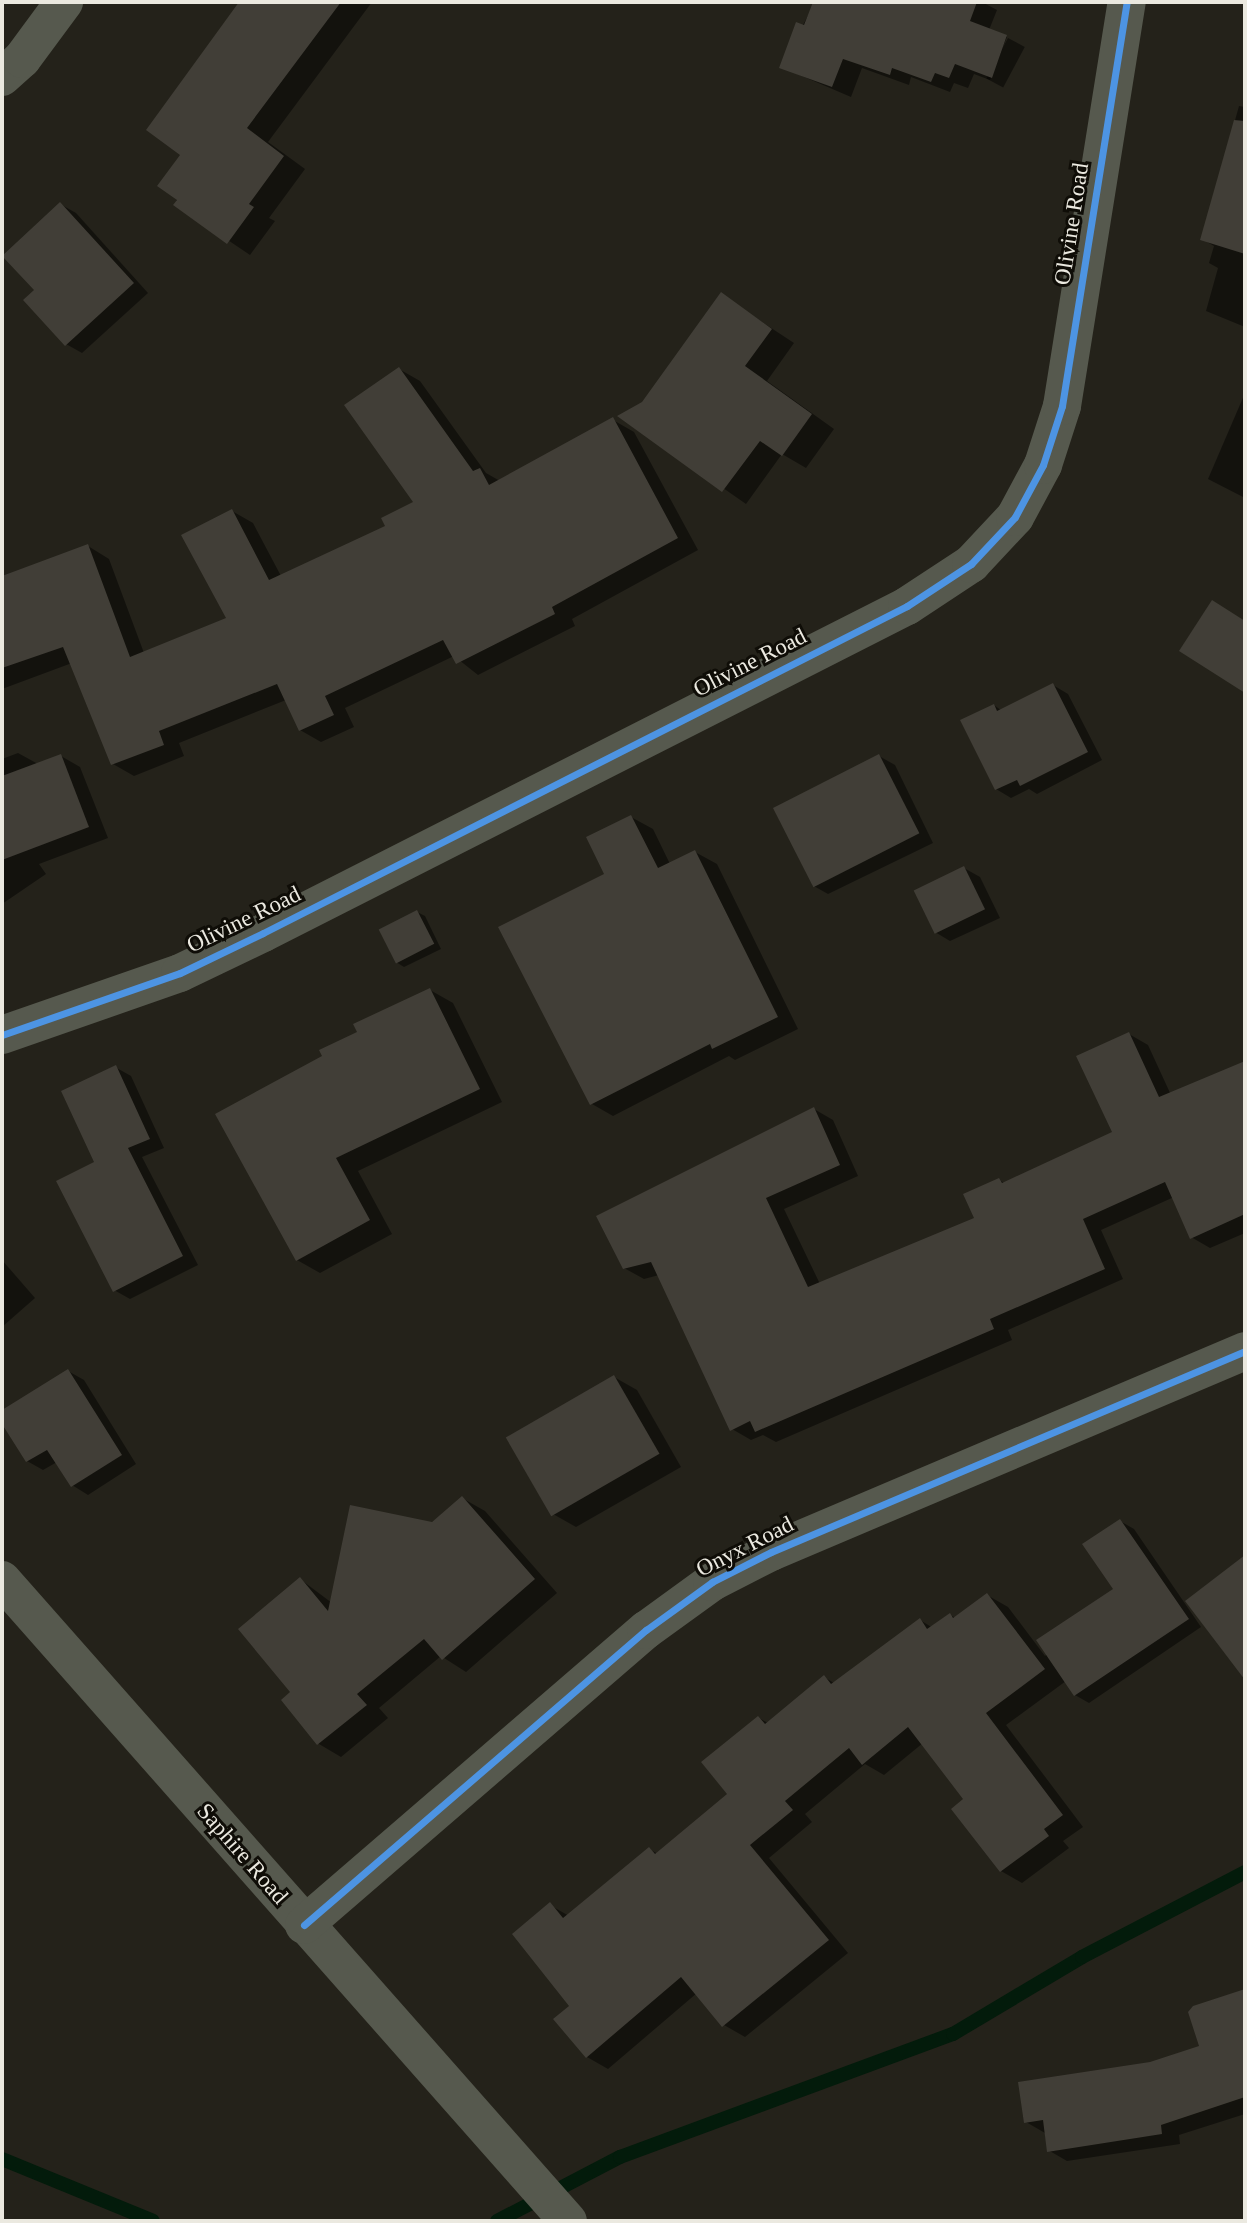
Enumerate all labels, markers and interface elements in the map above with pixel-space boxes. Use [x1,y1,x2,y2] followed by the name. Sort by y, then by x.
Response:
[1049,161,1095,287] street label: Olivine Road
[689,623,811,703] street label: Olivine Road
[183,881,305,959] street label: Olivine Road
[692,1511,798,1583] street label: Onyx Road
[191,1798,293,1910] street label: Saphire Road

